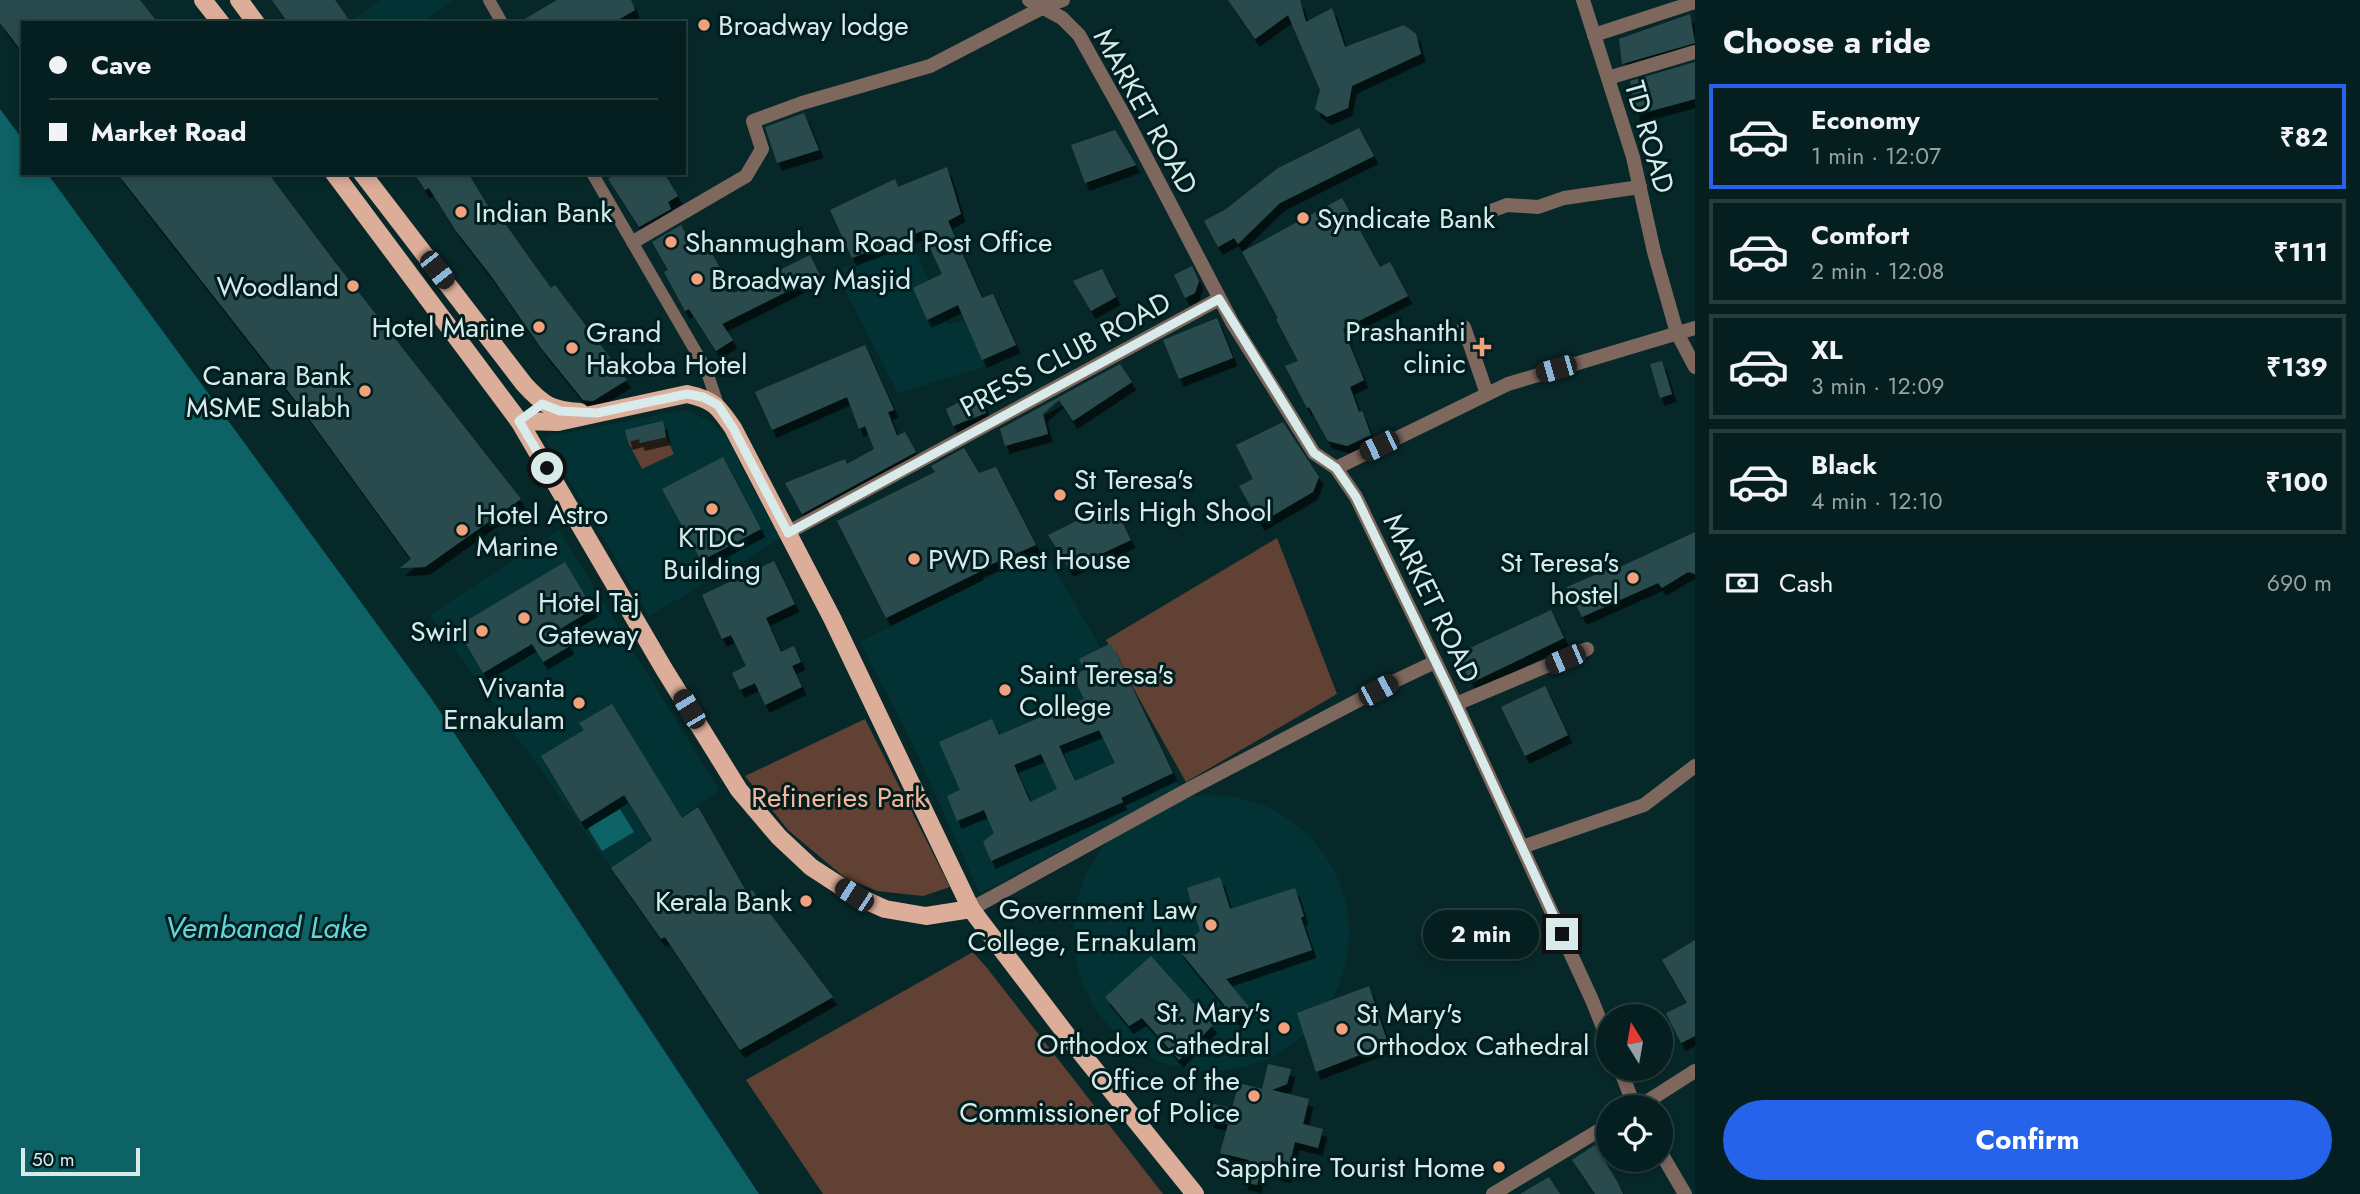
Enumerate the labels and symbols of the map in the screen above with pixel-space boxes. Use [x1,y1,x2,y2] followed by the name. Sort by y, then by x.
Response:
[718,5,909,46] place label: Broadway lodge
[696,17,712,33] marker: Broadway lodge
[1083,21,1208,202] street label: MARKET ROAD
[1614,76,1685,198] street label: TD ROAD
[475,192,613,233] place label: Indian Bank
[1317,198,1496,239] place label: Syndicate Bank
[453,204,469,220] marker: Indian Bank
[1295,210,1311,226] marker: Syndicate Bank
[685,222,1052,263] place label: Shanmugham Road Post Office
[663,234,679,250] marker: Shanmugham Road Post Office
[416,247,459,293] car
[711,259,911,300] place label: Broadway Masjid
[216,266,339,307] place label: Woodland
[689,271,705,287] marker: Broadway Masjid
[345,278,361,294] marker: Woodland
[953,282,1178,427] street label: PRESS CLUB ROAD
[372,307,525,348] place label: Hotel Marine
[1345,311,1466,384] place label: Prashanthi clinic
[586,312,747,385] place label: Grand Hakoba Hotel
[531,319,547,335] marker: Hotel Marine
[1472,337,1492,357] marker: Prashanthi clinic
[564,340,580,356] marker: Grand Hakoba Hotel
[1533,353,1580,385] car
[186,355,352,428] place label: Canara Bank MSME Sulabh
[357,383,373,399] marker: Canara Bank MSME Sulabh
[1356,427,1403,465] car
[531,452,563,484] route start
[1074,459,1272,532] place label: St Teresa's Girls High Shool
[1052,487,1068,503] marker: St Teresa's Girls High Shool
[476,494,608,567] place label: Hotel Astro Marine
[704,501,720,517] marker: KTDC Building
[1373,507,1490,690] street label: MARKET ROAD
[663,517,761,590] place label: KTDC Building
[454,522,470,538] marker: Hotel Astro Marine
[928,539,1131,580] place label: PWD Rest House
[1500,542,1619,615] place label: St Teresa's hostel
[906,551,922,567] marker: PWD Rest House
[1625,570,1641,586] marker: St Teresa's hostel
[538,582,640,655] place label: Hotel Taj Gateway
[516,610,532,626] marker: Hotel Taj Gateway
[410,611,468,652] place label: Swirl
[474,623,490,639] marker: Swirl
[1542,641,1589,677] car
[1019,654,1174,727] place label: Saint Teresa's College
[443,667,565,740] place label: Vivanta Ernakulam
[1355,671,1402,709] car
[997,682,1013,698] marker: Saint Teresa's College
[670,686,709,732] car
[571,695,587,711] marker: Vivanta Ernakulam
[751,777,927,818] park label: Refineries Park
[831,875,878,915] car
[655,881,793,922] place label: Kerala Bank
[968,889,1197,962] place label: Government Law College, Ernakulam
[798,893,814,909] marker: Kerala Bank
[165,906,367,949] water label: Vembanad Lake
[1422,909,1538,958] callout: 2 min
[1203,917,1219,933] marker: Government Law College, Ernakulam
[1546,918,1578,950] route end
[1037,992,1270,1065] place label: St. Mary's Orthodox Cathedral
[1356,993,1589,1066] place label: St Mary's Orthodox Cathedral
[1596,1004,1673,1082] north arrow
[1276,1020,1292,1036] marker: St. Mary's Orthodox Cathedral
[1334,1021,1350,1037] marker: St Mary's Orthodox Cathedral
[959,1060,1240,1133] place label: Office of the Commissioner of Police
[1246,1088,1262,1104] marker: Office of the Commissioner of Police
[21,1145,140,1177] scale bar
[1215,1147,1485,1188] place label: Sapphire Tourist Home
[1491,1159,1507,1175] marker: Sapphire Tourist Home

